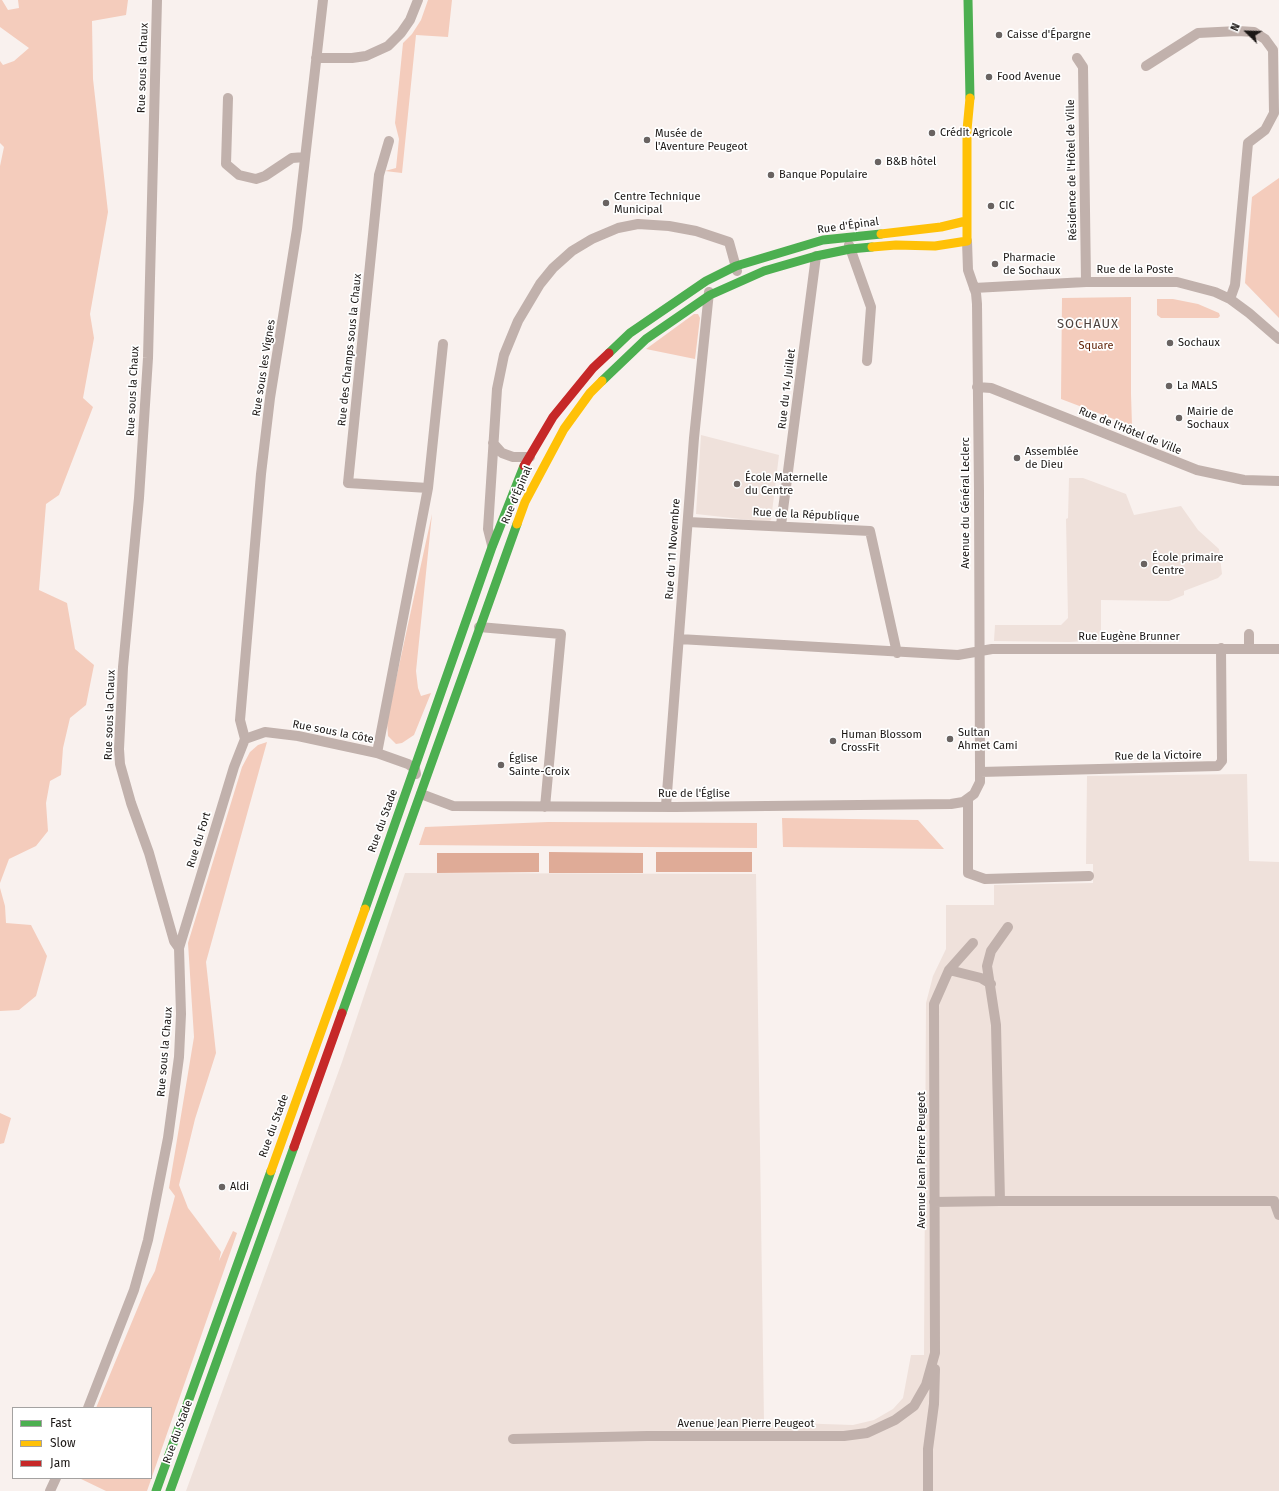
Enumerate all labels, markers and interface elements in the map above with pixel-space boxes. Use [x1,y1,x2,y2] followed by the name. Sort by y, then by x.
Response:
[1227,12,1267,52] north arrow
[1228,21,1243,33] text: N
[135,23,151,113] street label: Rue sous la Chaux
[1007,28,1091,42] place label: Caisse d'Épargne
[994,30,1004,40] marker: Caisse d'Épargne
[997,70,1061,84] place label: Food Avenue
[984,72,994,82] marker: Food Avenue
[1064,99,1080,241] street label: Résidence de l'Hôtel de Ville
[940,126,1012,140] place label: Crédit Agricole
[655,127,748,153] place label: Musée de l'Aventure Peugeot
[927,128,937,138] marker: Crédit Agricole
[642,135,652,145] marker: Musée de l'Aventure Peugeot
[886,155,936,169] place label: B&B hôtel
[873,157,883,167] marker: B&B hôtel
[779,168,868,182] place label: Banque Populaire
[766,170,776,180] marker: Banque Populaire
[614,190,700,216] place label: Centre Technique Municipal
[601,198,611,208] marker: Centre Technique Municipal
[999,199,1015,213] place label: CIC
[986,201,996,211] marker: CIC
[816,215,880,237] street label: Rue d'Épinal
[1003,251,1060,277] place label: Pharmacie de Sochaux
[990,259,1000,269] marker: Pharmacie de Sochaux
[1097,263,1173,277] street label: Rue de la Poste
[335,273,365,427] street label: Rue des Champs sous la Chaux
[1057,316,1119,332] district label: SOCHAUX
[250,319,278,417] street label: Rue sous les Vignes
[1178,336,1220,350] place label: Sochaux
[1165,338,1175,348] marker: Sochaux
[1079,339,1113,353] park label: Square
[124,346,142,436] street label: Rue sous la Chaux
[776,348,798,430] street label: Rue du 14 Juillet
[1177,379,1217,393] place label: La MALS
[1164,381,1174,391] marker: La MALS
[1077,404,1183,458] street label: Rue de l'Hôtel de Ville
[1187,405,1233,431] place label: Mairie de Sochaux
[1174,413,1184,423] marker: Mairie de Sochaux
[959,437,973,569] street label: Avenue du Général Leclerc
[1025,445,1079,471] place label: Assemblée de Dieu
[1012,453,1022,463] marker: Assemblée de Dieu
[499,464,535,526] street label: Rue d'Épinal
[745,471,828,497] place label: École Maternelle du Centre
[732,479,742,489] marker: École Maternelle du Centre
[663,498,683,600] street label: Rue du 11 Novembre
[752,506,860,524] street label: Rue de la République
[1152,551,1224,577] place label: École primaire Centre
[1139,559,1149,569] marker: École primaire Centre
[1078,630,1180,644] street label: Rue Eugène Brunner
[102,670,118,760] street label: Rue sous la Chaux
[291,718,375,746] street label: Rue sous la Côte
[958,726,1018,752] place label: Sultan Ahmet Cami
[841,728,922,754] place label: Human Blossom CrossFit
[945,734,955,744] marker: Sultan Ahmet Cami
[828,736,838,746] marker: Human Blossom CrossFit
[1114,749,1202,763] street label: Rue de la Victoire
[509,752,570,778] place label: Église Sainte-Croix
[496,760,506,770] marker: Église Sainte-Croix
[658,787,730,801] street label: Rue de l'Église
[365,788,401,854] street label: Rue du Stade
[184,811,214,869] street label: Rue du Fort
[154,1006,176,1098] street label: Rue sous la Chaux
[915,1092,929,1228] street label: Avenue Jean Pierre Peugeot
[256,1093,292,1159] street label: Rue du Stade
[230,1180,249,1194] place label: Aldi
[217,1182,227,1192] marker: Aldi
[160,1399,196,1465] street label: Rue du Stade
[12,1407,152,1479] legend
[50,1416,72,1430] text: Fast
[678,1417,814,1431] street label: Avenue Jean Pierre Peugeot
[50,1436,76,1450] text: Slow
[50,1456,70,1470] text: Jam

